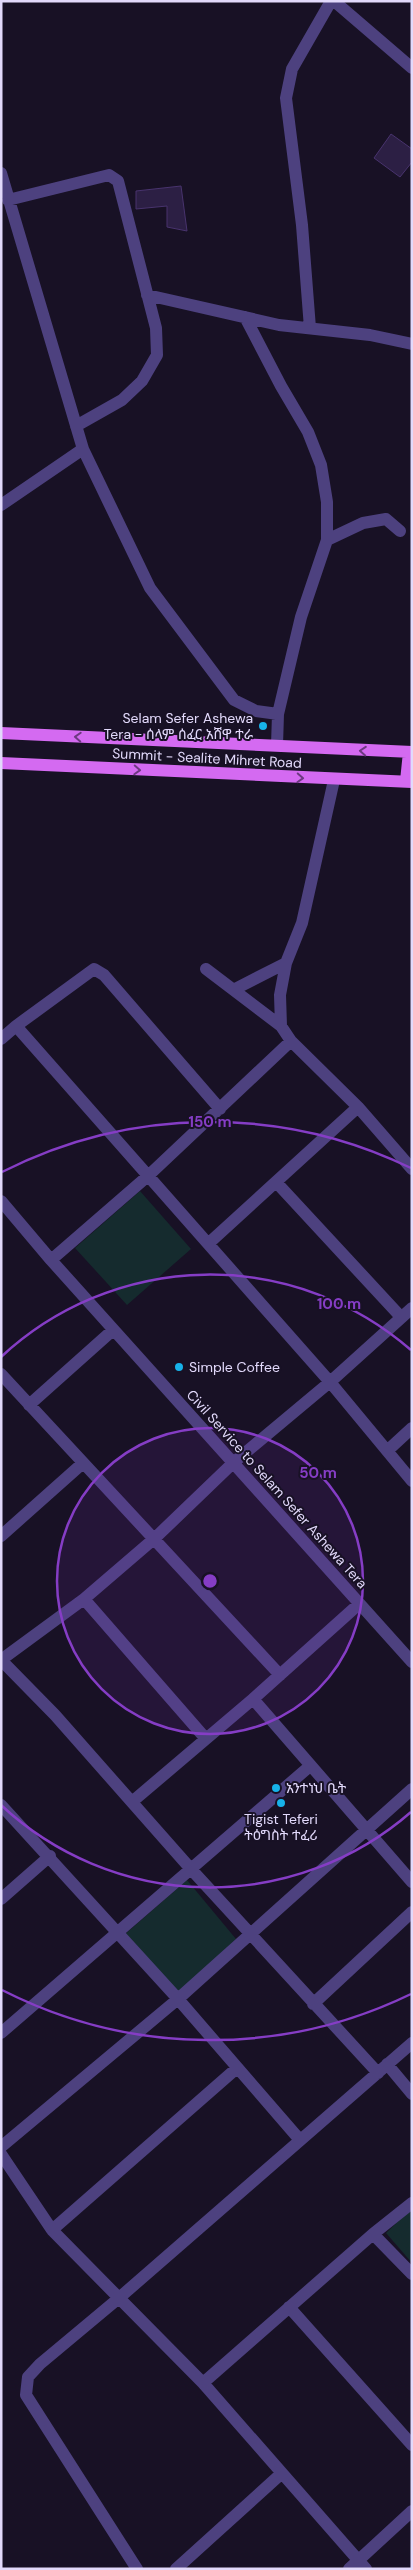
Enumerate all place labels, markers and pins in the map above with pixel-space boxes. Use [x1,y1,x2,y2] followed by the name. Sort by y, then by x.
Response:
[104,709,254,743] place label: Selam Sefer Ashewa Tera - ሰላም ሰፈር አሸዋ ተራ
[257,720,269,732] marker: Selam Sefer Ashewa Tera - ሰላም ሰፈር አሸዋ ተራ
[189,1358,280,1376] place label: Simple Coffee
[173,1361,185,1373] marker: Simple Coffee
[201,1572,219,1590] centre of rings
[286,1779,347,1797] place label: አንተነህ ቤት
[270,1782,282,1794] marker: አንተነህ ቤት
[275,1797,287,1809] marker: Tigist Teferi ትዕግስት ተፈሪ
[244,1810,318,1844] place label: Tigist Teferi ትዕግስት ተፈሪ

